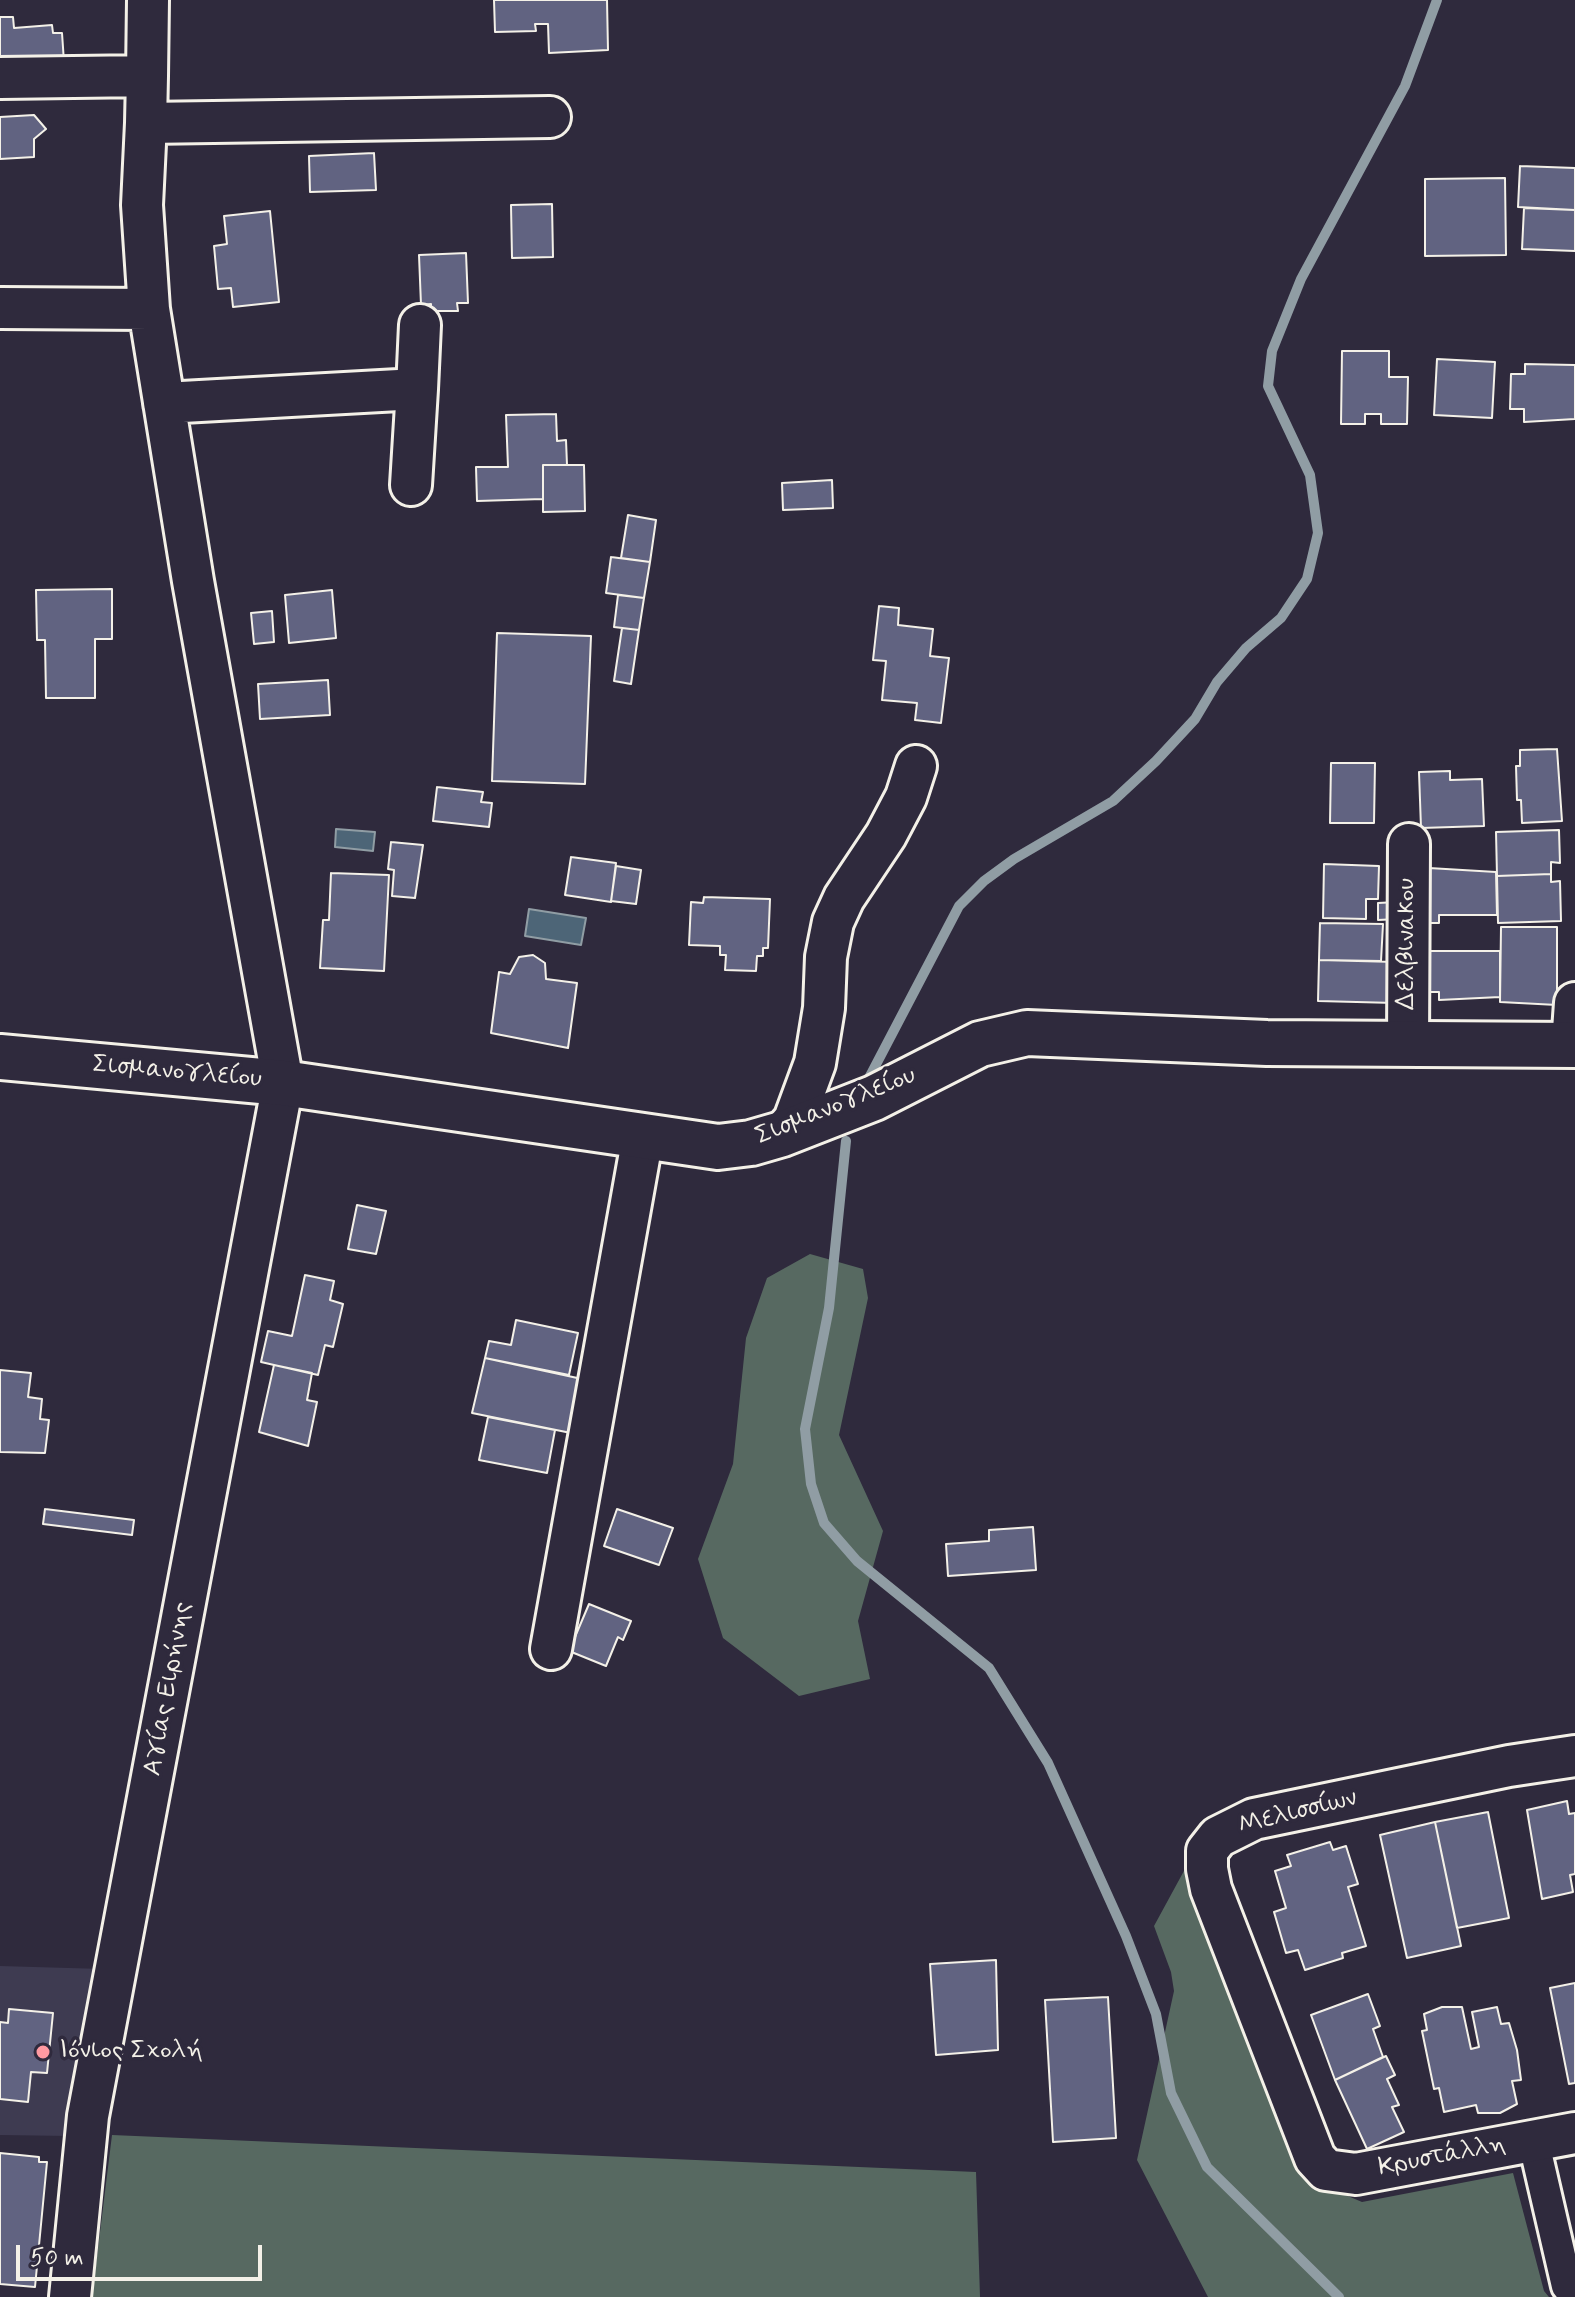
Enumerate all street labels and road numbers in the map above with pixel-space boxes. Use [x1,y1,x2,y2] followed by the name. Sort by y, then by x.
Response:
[1392,878,1424,1010] street label: Δελβινακου
[91,1050,263,1096] street label: Σισμανογλείου
[751,1061,921,1153] street label: Σισμανογλείου
[138,1600,200,1778] street label: Αγίας Ειρήνης
[1235,1783,1361,1843] street label: Μελισσίων
[1376,2129,1508,2185] street label: Κρυστάλλη

